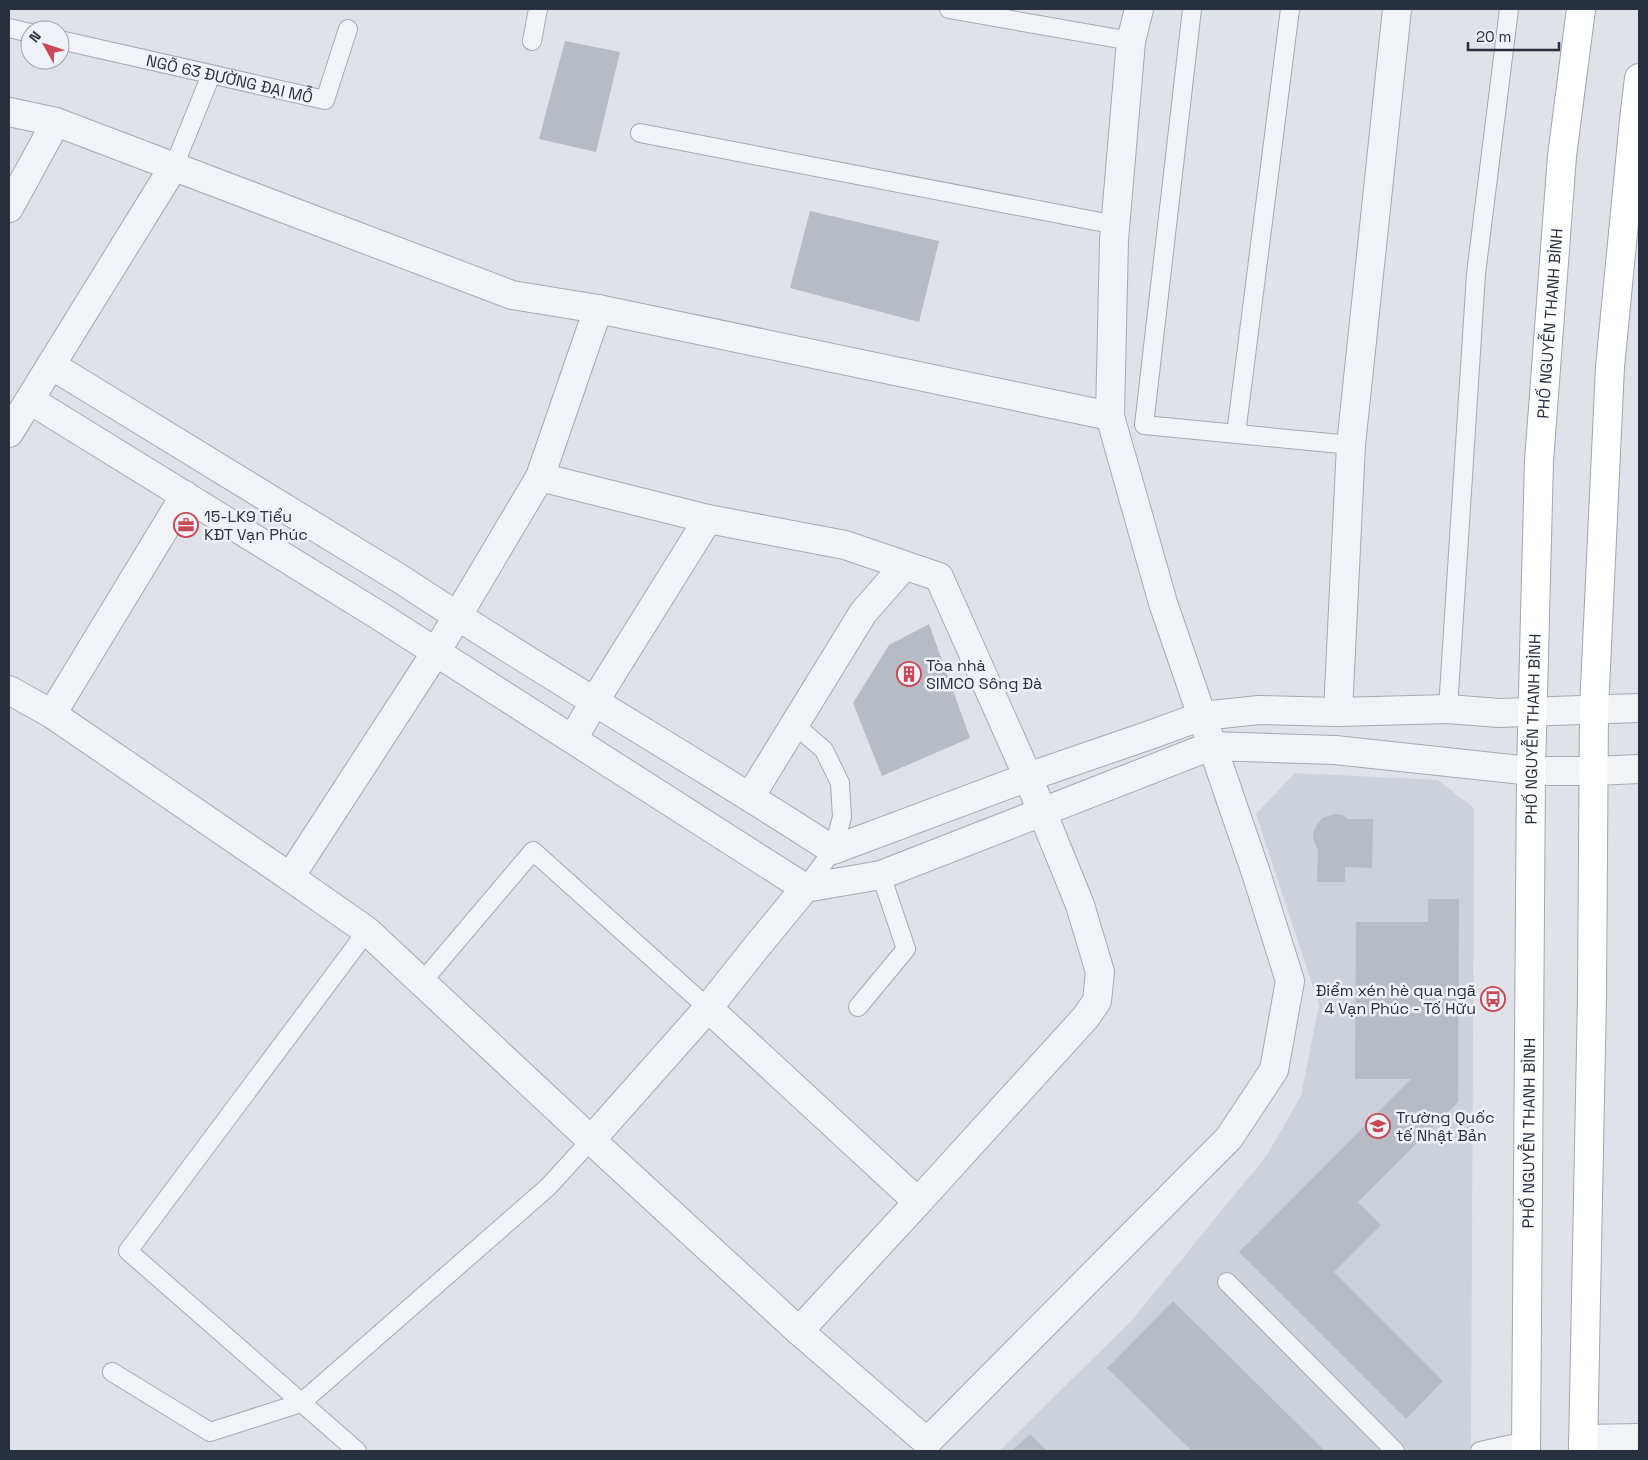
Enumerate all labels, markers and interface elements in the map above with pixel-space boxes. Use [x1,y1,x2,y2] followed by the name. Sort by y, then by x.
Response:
[20,20,70,70] north arrow
[1468,20,1559,52] scale bar
[25,27,45,46] text: N
[1476,27,1511,46] text: 20 m
[144,50,315,108] street label: NGÕ 63 ĐƯỜNG ĐẠI MỖ
[1532,228,1568,419] street label: PHỐ NGUYỄN THANH BÌNH
[204,506,308,545] place label: 15-LK9 Tiểu KĐT Vạn Phúc
[173,512,199,538] office icon: 15-LK9 Tiểu KĐT Vạn Phúc
[1521,633,1546,824] street label: PHỐ NGUYỄN THANH BÌNH
[926,655,1042,694] place label: Tòa nhà SIMCO Sông Đà
[896,661,922,687] building icon: Tòa nhà SIMCO Sông Đà
[1316,980,1476,1019] place label: Điểm xén hè qua ngã 4 Vạn Phúc - Tố Hữu
[1480,986,1506,1012] bus stop icon: Điểm xén hè qua ngã 4 Vạn Phúc - Tố Hữu
[1517,1038,1540,1228] street label: PHỐ NGUYỄN THANH BÌNH
[1396,1107,1495,1146] place label: Trường Quốc tế Nhật Bản
[1365,1113,1391,1139] school or university icon: Trường Quốc tế Nhật Bản

